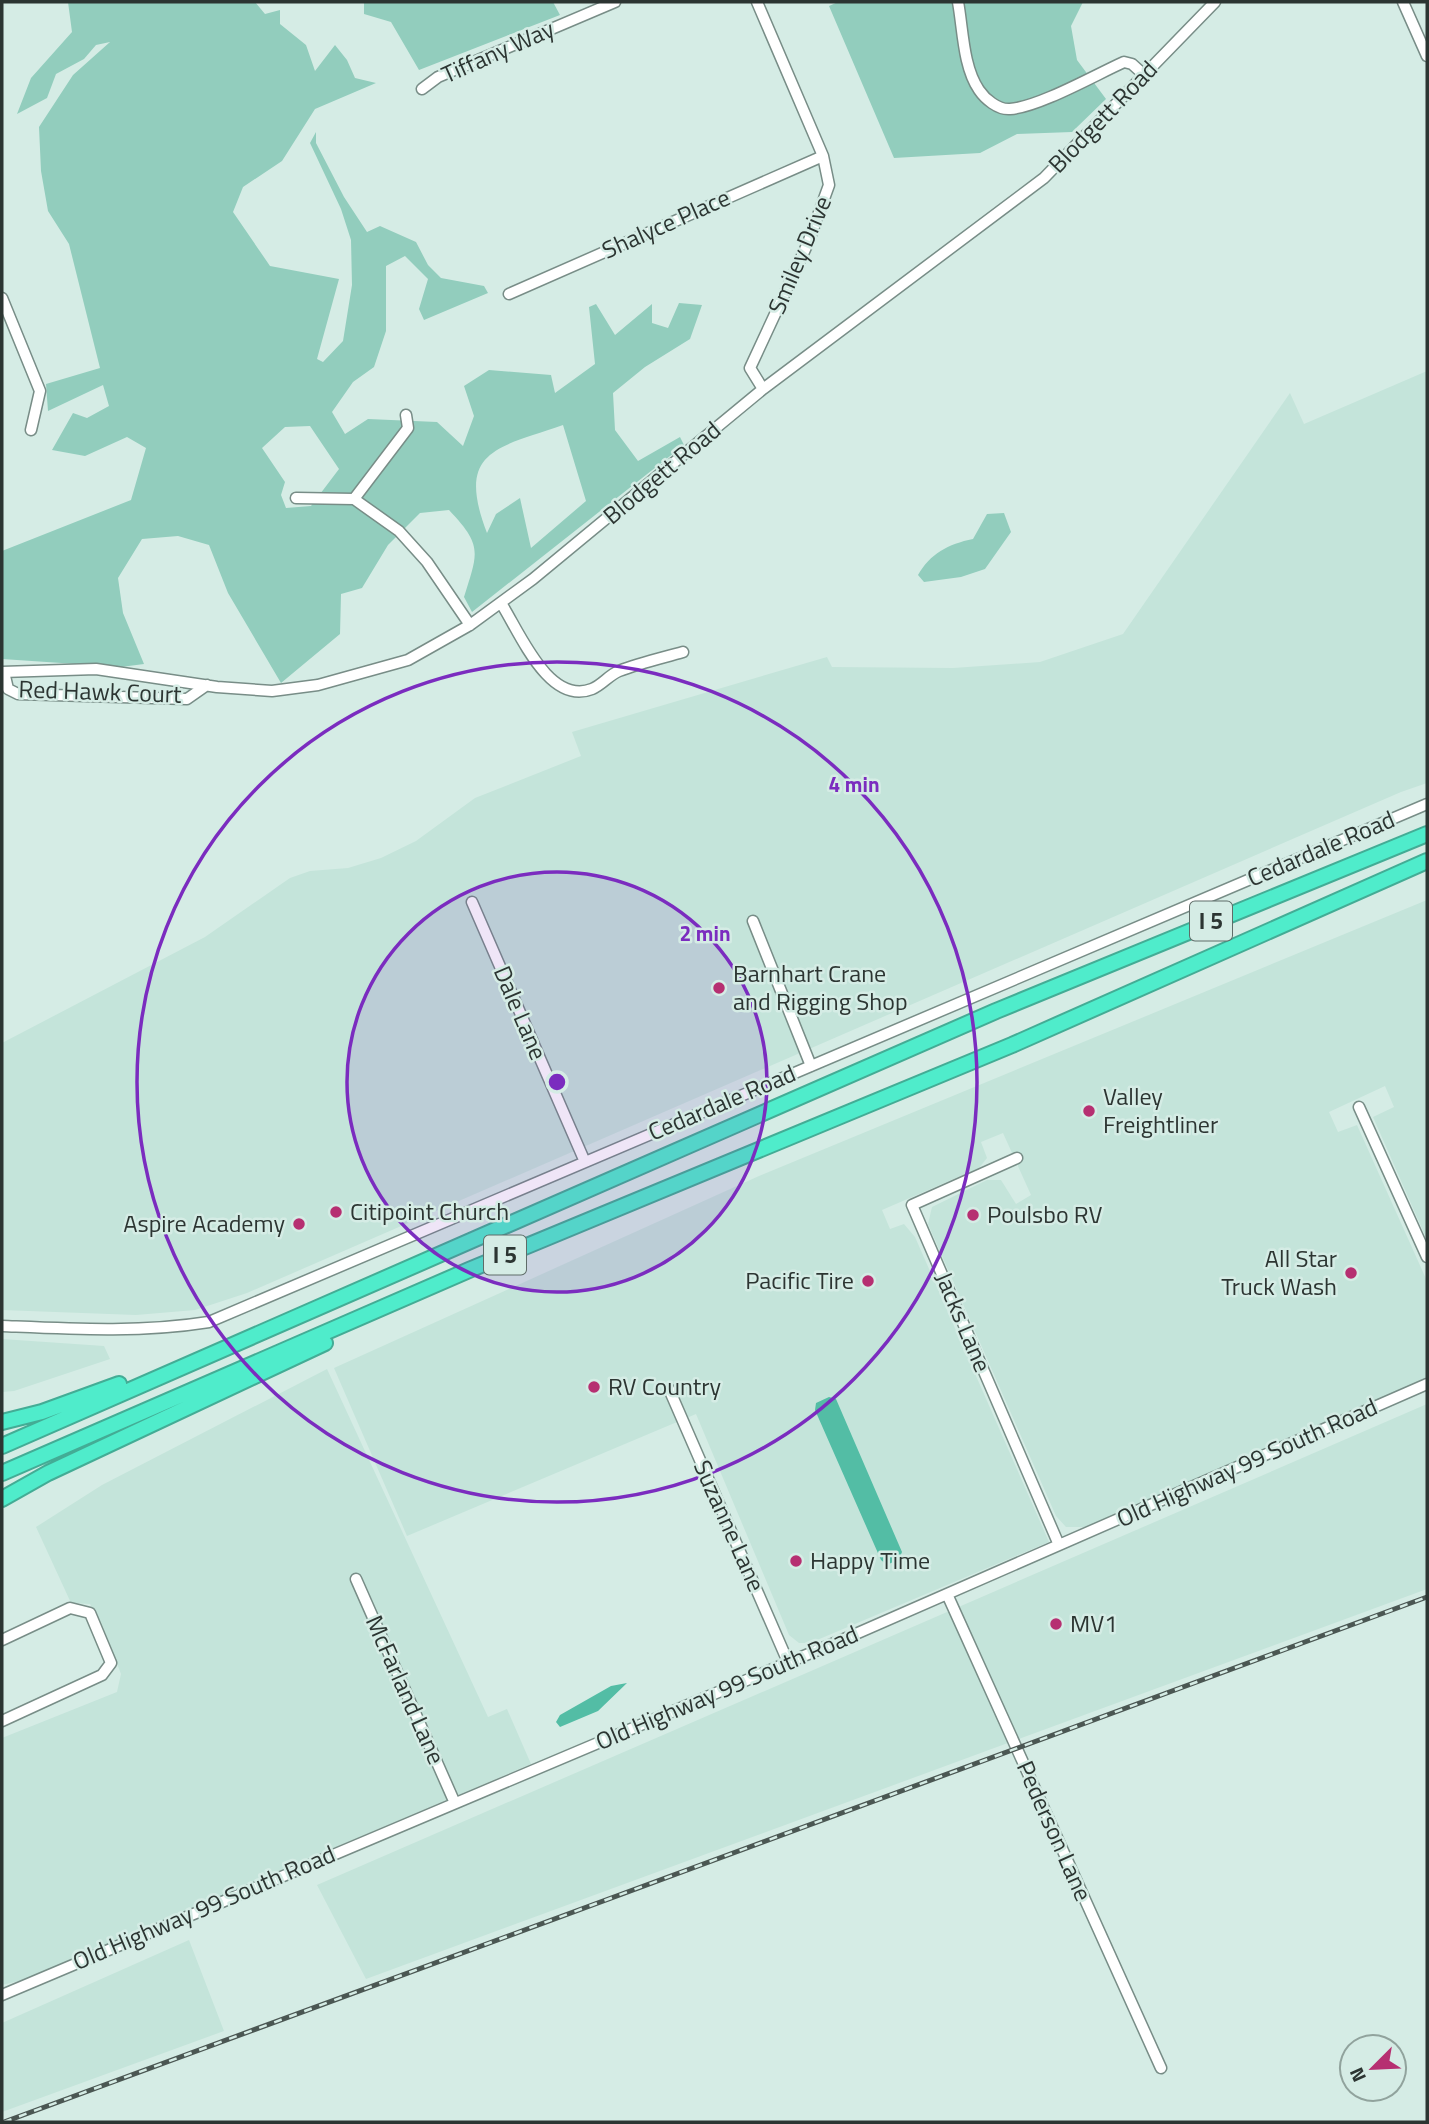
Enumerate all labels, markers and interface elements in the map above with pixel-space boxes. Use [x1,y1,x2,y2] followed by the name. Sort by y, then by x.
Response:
[436,10,560,92] street label: Tiffany Way
[1039,52,1165,181] street label: Blodgett Road
[596,179,735,267] street label: Shalyce Place
[758,190,840,319] street label: Smiley Drive
[595,412,728,532] street label: Blodgett Road
[18,670,183,712] street label: Red Hawk Court
[828,768,880,800] text: 4 min
[1241,801,1400,895] street label: Cedardale Road
[1190,902,1232,940] road number: I 5
[679,917,731,949] text: 2 min
[733,955,908,1019] place label: Barnhart Crane and Rigging Shop
[485,960,557,1065] street label: Dale Lane
[711,980,727,996] marker: Barnhart Crane and Rigging Shop
[642,1055,801,1149] street label: Cedardale Road
[545,1070,569,1094] centre of rings
[1103,1078,1218,1142] place label: Valley Freightliner
[1081,1103,1097,1119] marker: Valley Freightliner
[350,1193,509,1229] place label: Citipoint Church
[987,1196,1102,1232] place label: Poulsbo RV
[328,1204,344,1220] marker: Citipoint Church
[123,1205,285,1241] place label: Aspire Academy
[965,1207,981,1223] marker: Poulsbo RV
[291,1216,307,1232] marker: Aspire Academy
[484,1236,526,1274] road number: I 5
[1221,1240,1337,1304] place label: All Star Truck Wash
[745,1262,854,1298] place label: Pacific Tire
[1343,1265,1359,1281] marker: All Star Truck Wash
[927,1266,1001,1377] street label: Jacks Lane
[860,1273,876,1289] marker: Pacific Tire
[608,1368,722,1404] place label: RV Country
[586,1379,602,1395] marker: RV Country
[1110,1388,1383,1536] street label: Old Highway 99 South Road
[685,1454,775,1597] street label: Suzanne Lane
[810,1542,930,1578] place label: Happy Time
[788,1553,804,1569] marker: Happy Time
[1070,1605,1118,1641] place label: MV1
[357,1609,455,1770] street label: McFarland Lane
[590,1615,863,1759] street label: Old Highway 99 South Road
[1048,1616,1064,1632] marker: MV1
[1008,1755,1102,1906] street label: Pederson Lane
[67,1835,340,1979] street label: Old Highway 99 South Road
[1338,2033,1408,2103] north arrow
[1341,2063,1373,2087] text: N

